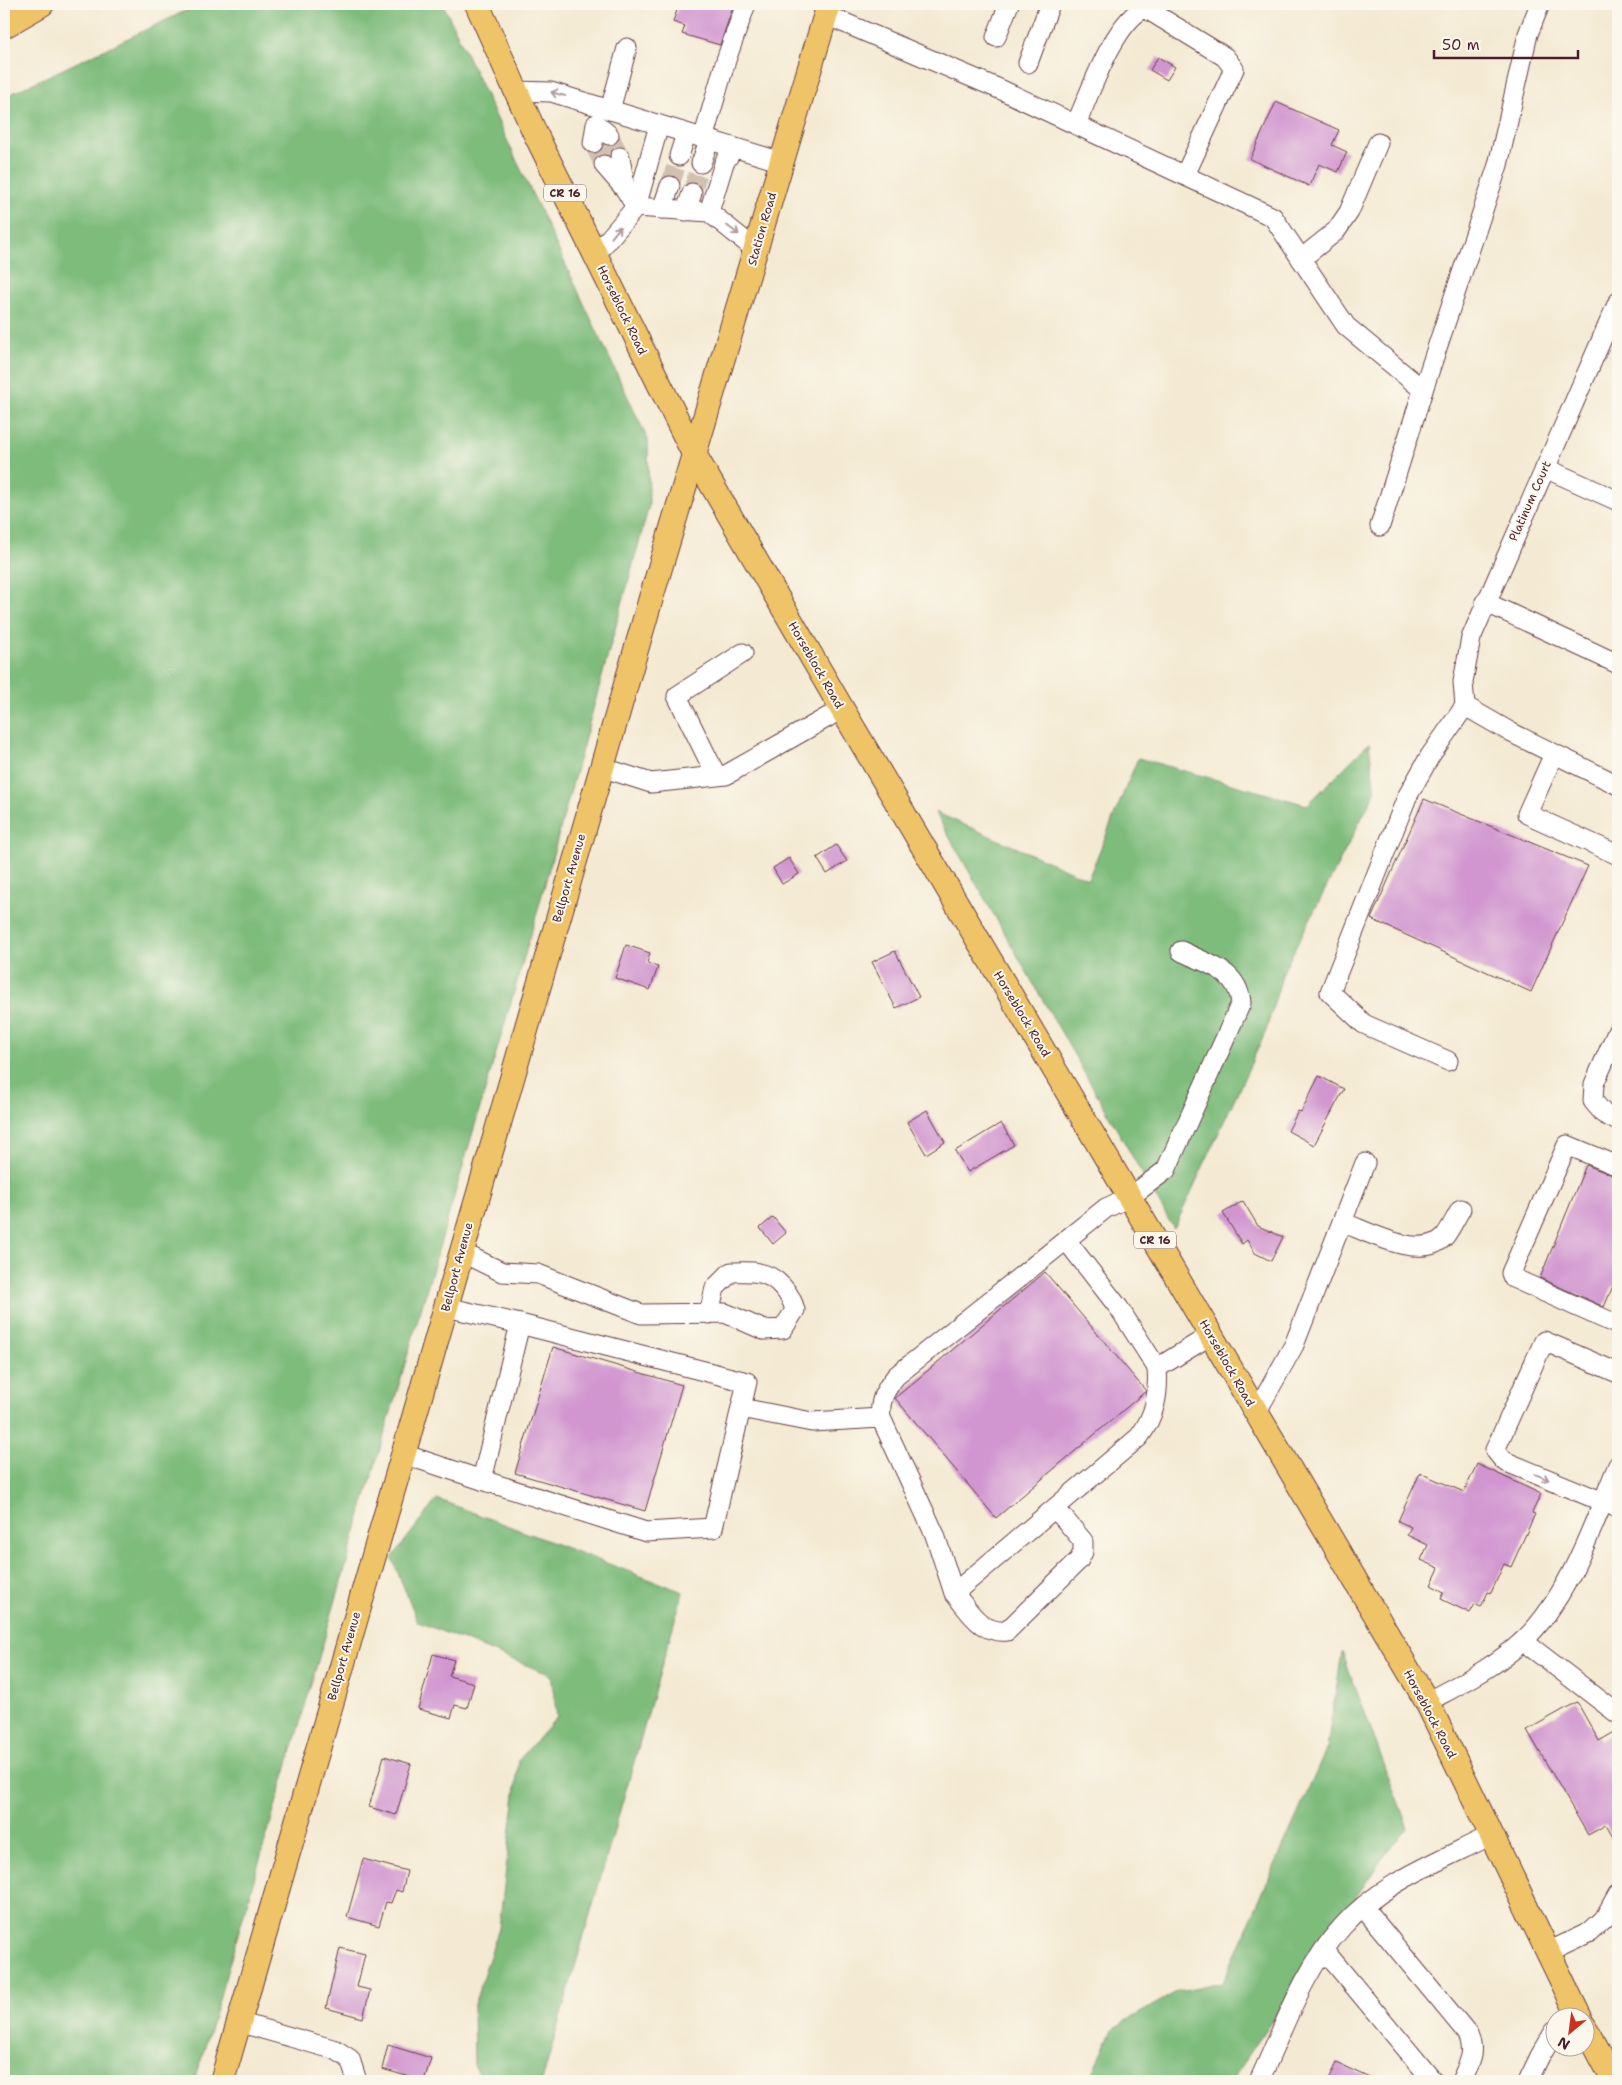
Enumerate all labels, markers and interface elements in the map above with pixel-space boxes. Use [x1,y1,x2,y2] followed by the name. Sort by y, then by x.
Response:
[1434,28,1578,60] scale bar
[1442,35,1480,55] text: 50 m
[550,89,566,98] one-way arrow
[544,184,586,202] road number: CR 16
[744,190,780,268] street label: Station Road
[611,225,622,238] one-way arrow
[726,225,739,236] one-way arrow
[593,262,651,358] street label: Horseblock Road
[1505,458,1555,544] street label: Platinum Court
[785,619,848,712] street label: Horseblock Road
[549,832,589,924] street label: Bellport Avenue
[990,968,1054,1060] street label: Horseblock Road
[437,1220,477,1313] street label: Bellport Avenue
[1134,1232,1176,1248] road number: CR 16
[1196,1317,1259,1410] street label: Horseblock Road
[1534,1472,1549,1482] one-way arrow
[324,1610,364,1702] street label: Bellport Avenue
[1400,1667,1460,1761] street label: Horseblock Road
[1544,2008,1594,2058] north arrow
[1554,2033,1573,2054] text: N

